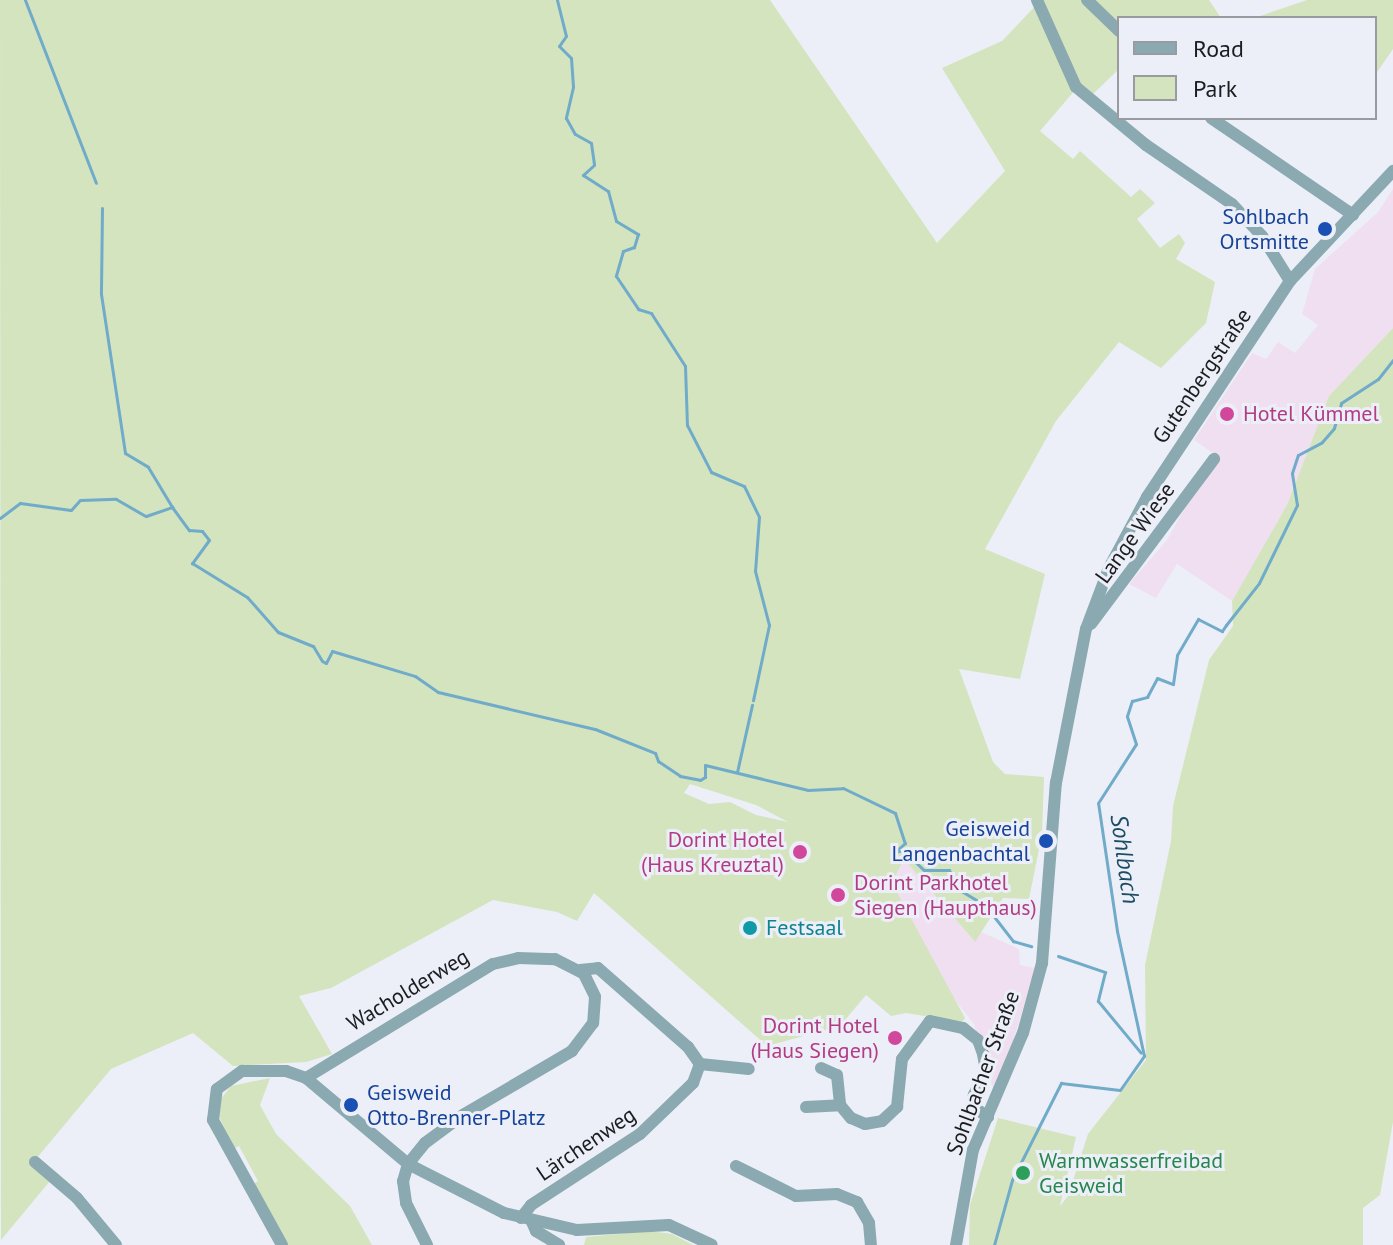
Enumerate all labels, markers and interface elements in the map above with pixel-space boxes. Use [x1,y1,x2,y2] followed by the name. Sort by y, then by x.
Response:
[1117,16,1377,120] legend
[1193,33,1244,64] text: Road
[1193,73,1237,104] text: Park
[1219,203,1309,254] place label: Sohlbach Ortsmitte
[1316,220,1334,238] marker: Sohlbach Ortsmitte
[1147,303,1257,449] street label: Gutenbergstraße
[1243,401,1379,427] place label: Hotel Kümmel
[1218,405,1236,423] marker: Hotel Kümmel
[1090,477,1180,589] street label: Lange Wiese
[1104,812,1146,906] water label: Sohlbach
[892,815,1030,866] place label: Geisweid Langenbachtal
[641,826,784,878] place label: Dorint Hotel (Haus Kreuztal)
[1037,832,1055,850] marker: Geisweid Langenbachtal
[791,843,809,861] marker: Dorint Hotel (Haus Kreuztal)
[854,869,1037,920] place label: Dorint Parkhotel Siegen (Haupthaus)
[829,886,847,904] marker: Dorint Parkhotel Siegen (Haupthaus)
[766,915,843,941] place label: Festsaal
[741,919,759,937] marker: Festsaal
[342,943,474,1037] street label: Wacholderweg
[941,987,1025,1159] street label: Sohlbacher Straße
[750,1012,879,1064] place label: Dorint Hotel (Haus Siegen)
[886,1029,904,1047] marker: Dorint Hotel (Haus Siegen)
[367,1079,546,1130] place label: Geisweid Otto-Brenner-Platz
[342,1096,360,1114] marker: Geisweid Otto-Brenner-Platz
[532,1101,640,1187] street label: Lärchenweg
[1039,1147,1223,1198] place label: Warmwasserfreibad Geisweid
[1014,1164,1032,1182] marker: Warmwasserfreibad Geisweid

